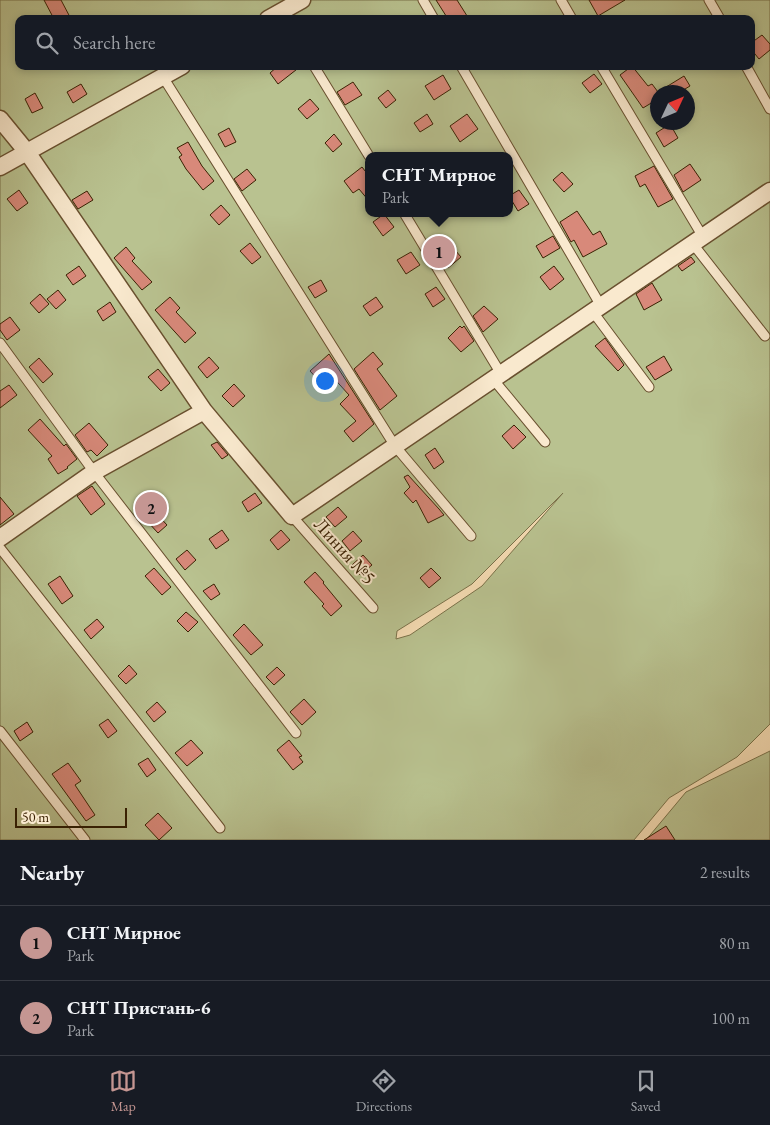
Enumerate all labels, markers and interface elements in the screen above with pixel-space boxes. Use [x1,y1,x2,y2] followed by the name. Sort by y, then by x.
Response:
[15,15,755,70] search box
[33,29,61,57] icon: search
[73,30,155,55] text: Search here
[650,85,695,130] north arrow
[365,152,513,217] popup
[382,162,496,187] text: СНТ Мирное
[382,187,409,208] text: Park
[423,233,455,271] pin: 1
[312,368,338,394] your location
[135,489,167,527] pin: 2
[308,512,382,590] street label: Линия №5
[15,805,128,828] scale bar
[22,808,49,826] text: 50 m
[20,859,84,886] text: Nearby
[700,862,750,883] text: 2 results
[67,920,181,945] text: СНТ Мирное
[32,933,40,954] text: 1
[719,933,750,954] text: 80 m
[67,945,94,966] text: Park
[67,995,211,1020] text: СНТ Пристань-6
[32,1008,40,1029] text: 2
[711,1008,750,1029] text: 100 m
[67,1020,94,1041] text: Park
[109,1067,137,1115] tab: Map
[356,1067,412,1115] tab: Directions
[631,1067,661,1115] tab: Saved

